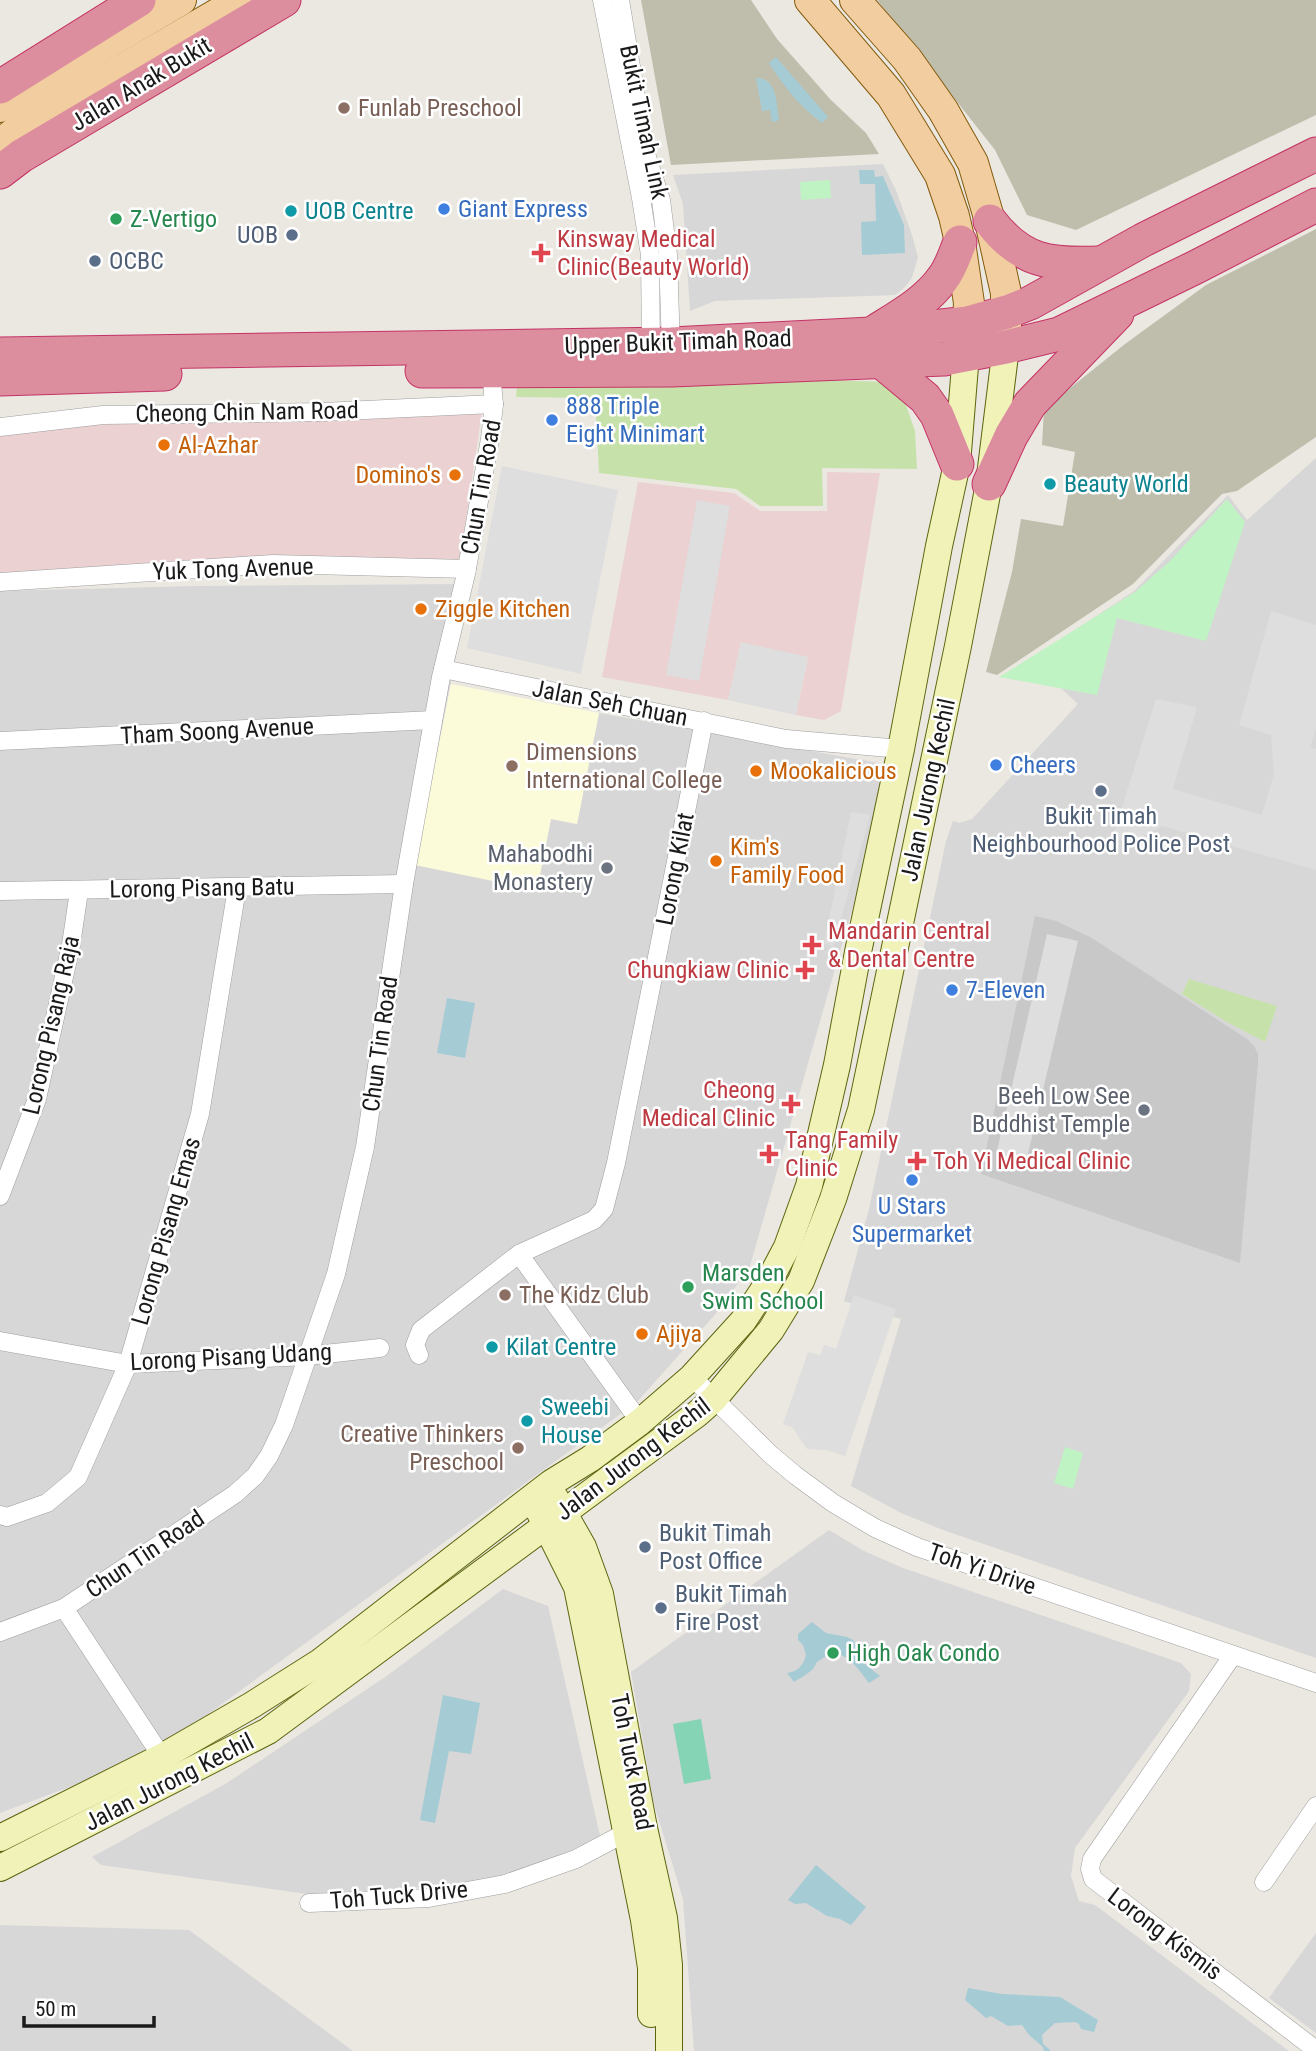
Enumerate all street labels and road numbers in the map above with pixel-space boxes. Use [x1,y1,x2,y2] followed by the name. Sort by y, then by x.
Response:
[66,31,216,137] street label: Jalan Anak Bukit
[614,42,674,202] street label: Bukit Timah Link
[564,324,792,360] street label: Upper Bukit Timah Road
[135,396,359,428] street label: Cheong Chin Nam Road
[455,417,507,557] street label: Chun Tin Road
[152,552,314,586] street label: Yuk Tong Avenue
[530,674,690,732] street label: Jalan Seh Chuan
[895,696,961,884] street label: Jalan Jurong Kechil
[120,712,314,750] street label: Tham Soong Avenue
[650,810,700,928] street label: Lorong Kilat
[109,872,295,904] street label: Lorong Pisang Batu
[17,933,85,1117] street label: Lorong Pisang Raja
[357,974,403,1114] street label: Chun Tin Road
[126,1134,206,1328] street label: Lorong Pisang Emas
[129,1338,333,1376] street label: Lorong Pisang Udang
[550,1392,716,1526] street label: Jalan Jurong Kechil
[80,1504,210,1604] street label: Chun Tin Road
[925,1538,1039,1600] street label: Toh Yi Drive
[605,1691,659,1833] street label: Toh Tuck Road
[80,1727,258,1837] street label: Jalan Jurong Kechil
[329,1875,469,1915] street label: Toh Tuck Drive
[1102,1882,1228,1986] street label: Lorong Kismis

